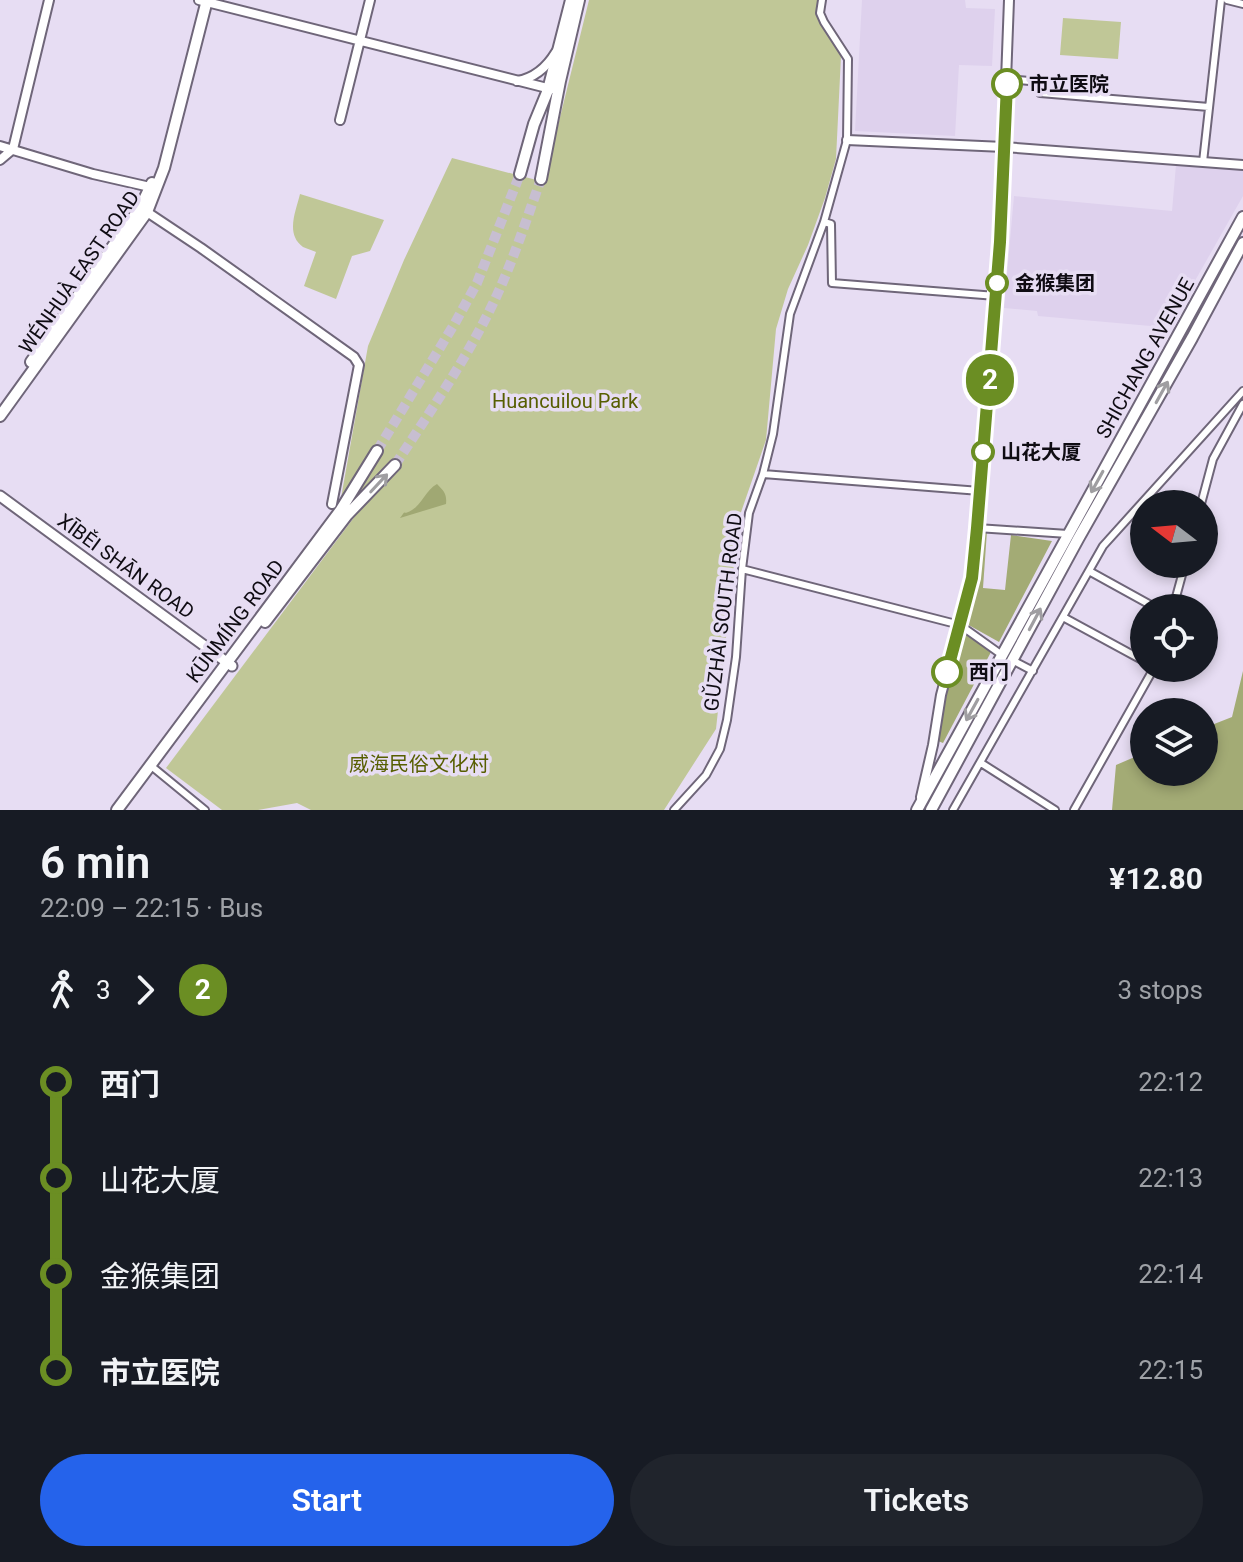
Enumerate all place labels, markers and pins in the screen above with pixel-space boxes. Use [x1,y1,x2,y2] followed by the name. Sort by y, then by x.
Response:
[992,69,1022,99] marker: 市立医院
[1029,72,1109,96] place label: 市立医院
[1015,271,1095,295] place label: 金猴集团
[986,272,1008,294] marker: 金猴集团
[1001,440,1081,464] place label: 山花大厦
[972,441,994,463] marker: 山花大厦
[932,657,962,687] marker: 西门
[969,660,1009,684] place label: 西门

